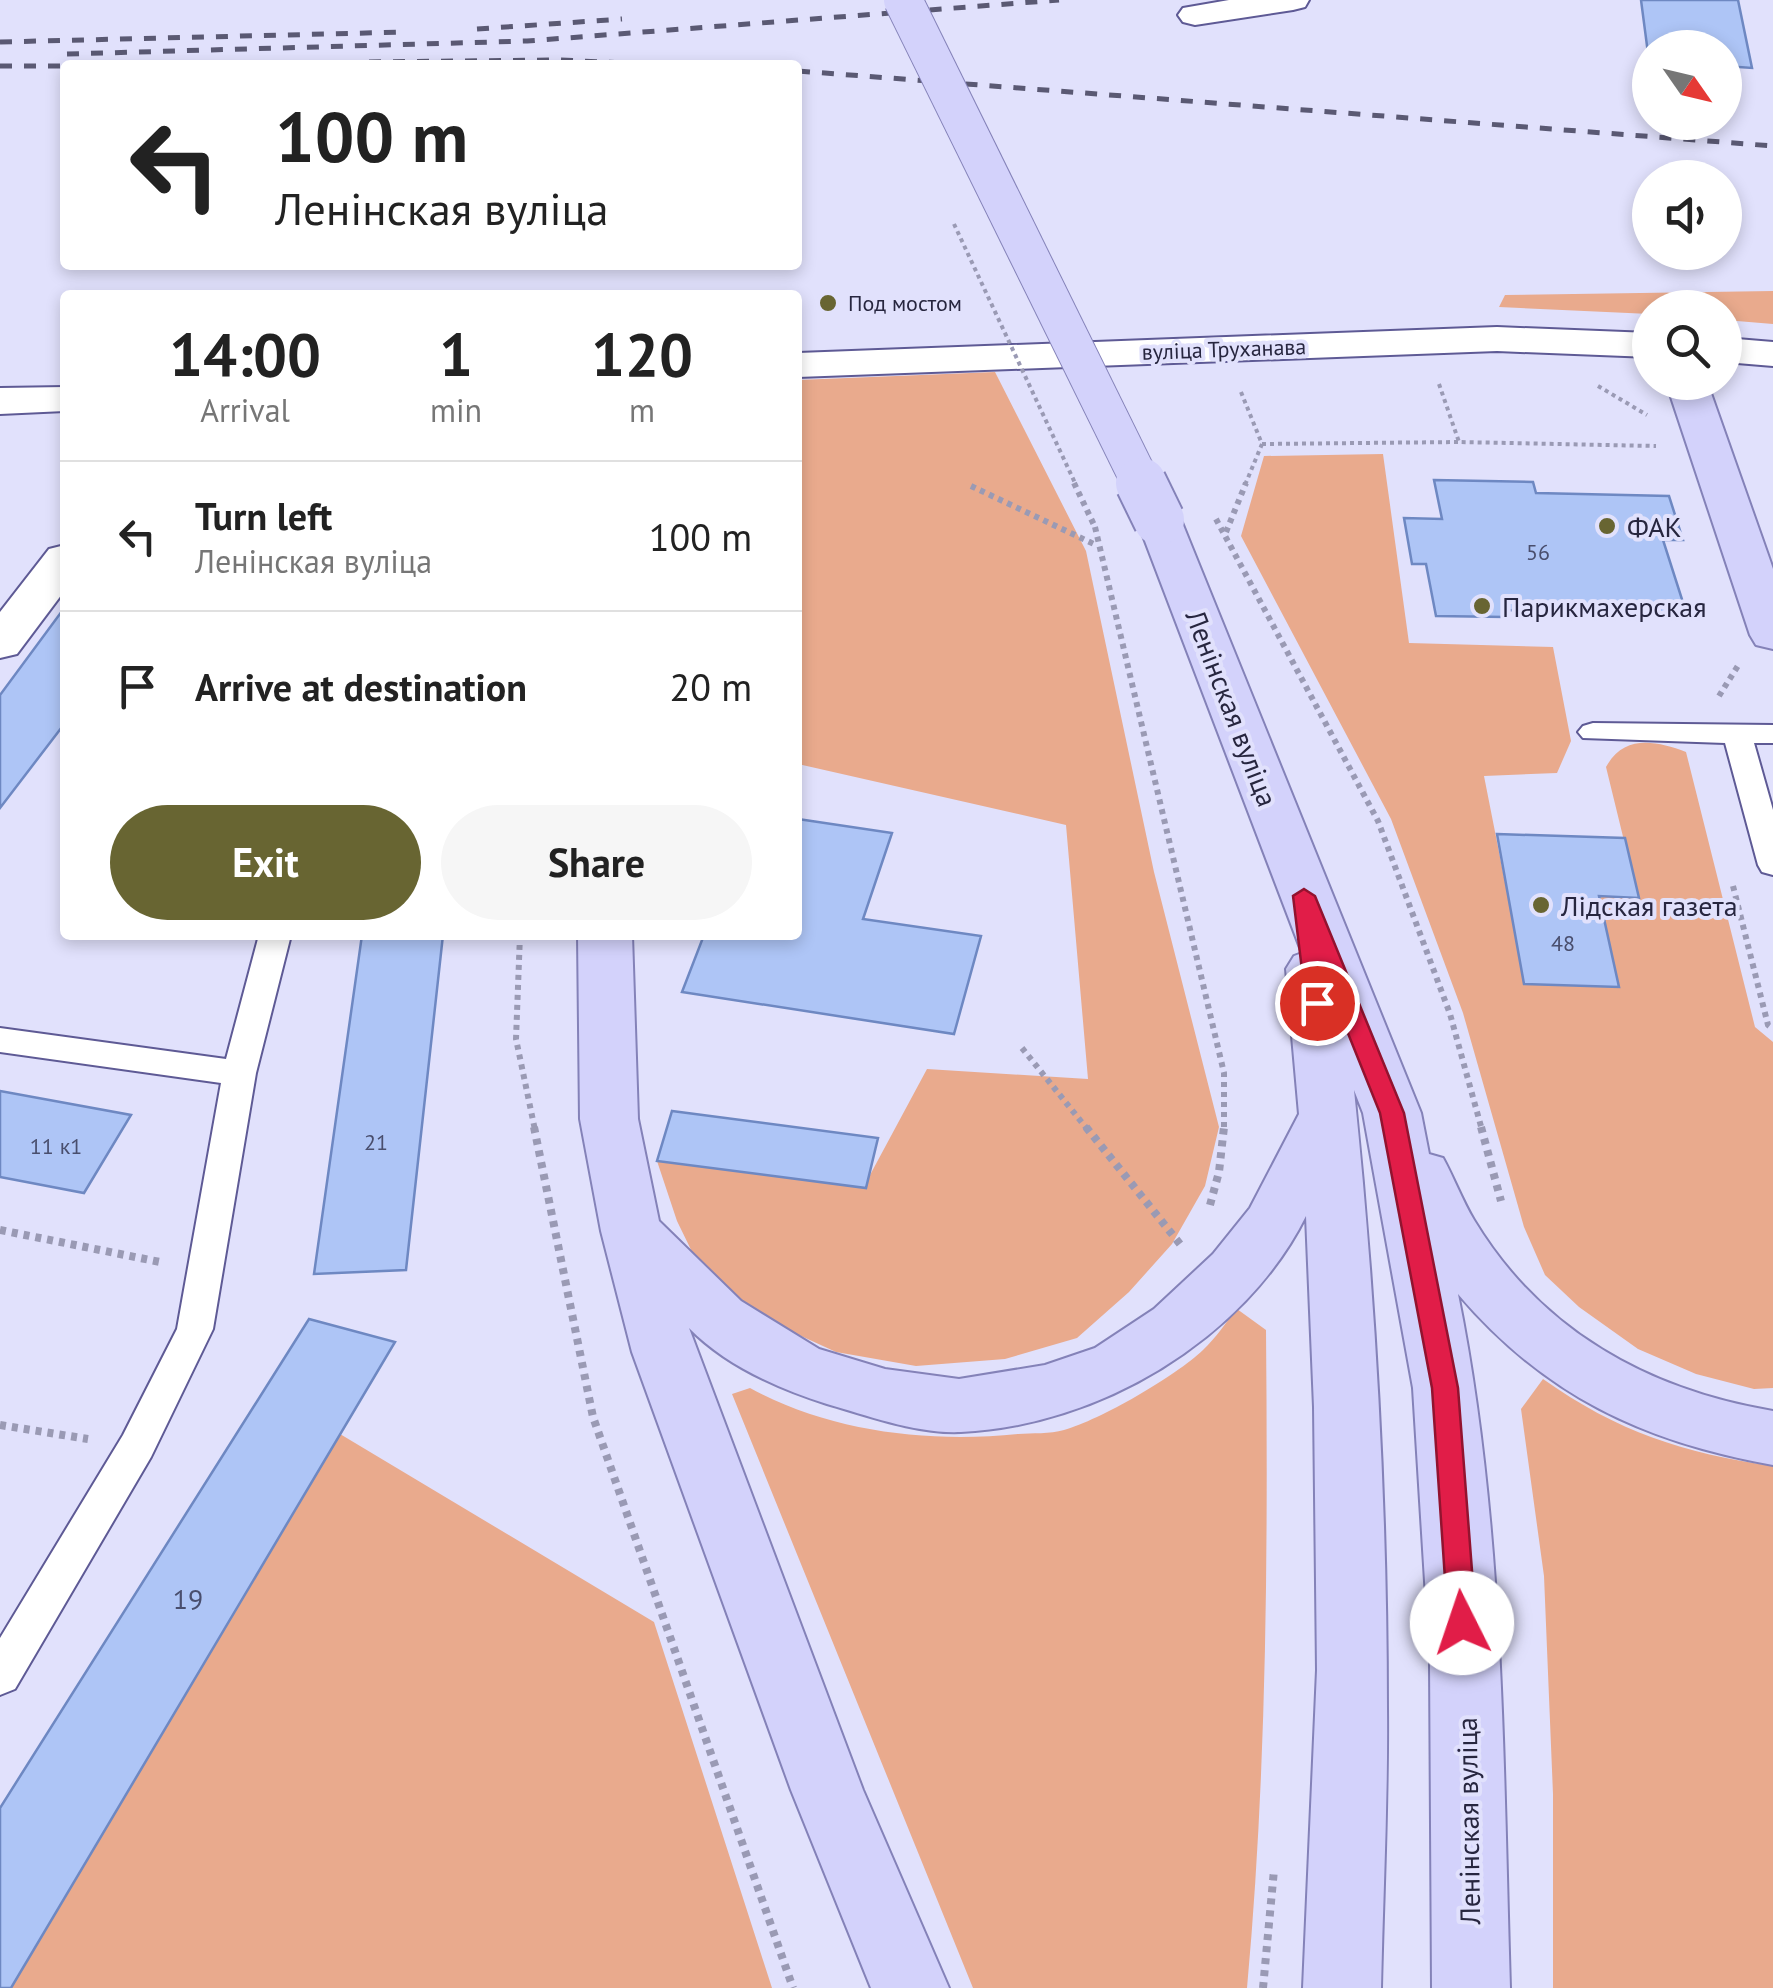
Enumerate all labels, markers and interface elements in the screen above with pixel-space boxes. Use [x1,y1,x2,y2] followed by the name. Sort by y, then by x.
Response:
[1632,30,1742,140] north arrow
[1632,30,1742,400] map controls
[275,91,468,181] text: 100 m
[110,100,240,230] icon: left
[1632,160,1742,270] button: sound
[275,179,609,237] text: Ленінская вуліца
[848,289,962,317] place label: Под мостом
[1632,290,1742,400] button: search
[817,292,839,314] marker: Под мостом
[169,315,321,393] text: 14:00
[439,315,473,393] text: 1
[591,315,693,393] text: 120
[1141,332,1307,366] street label: вуліца Труханава
[200,389,290,431] text: Arrival
[430,389,482,431] text: min
[629,389,655,431] text: m
[195,491,332,540] text: Turn left
[1627,508,1682,545] place label: ФАК
[110,509,165,564] icon: left
[649,512,752,561] text: 100 m
[1596,515,1618,537] marker: ФАК
[1526,538,1550,566] house number: 56
[195,540,432,582] text: Ленінская вуліца
[1502,588,1707,625] place label: Парикмахерская
[1471,595,1493,617] marker: Парикмахерская
[1177,604,1286,812] street label: Ленінская вуліца
[110,659,165,714] icon: arrive
[195,662,527,711] text: Arrive at destination
[670,662,752,711] text: 20 m
[110,805,421,920] button: Exit
[441,805,752,920] button: Share
[1560,887,1738,924] place label: Лідская газета
[1530,894,1552,916] marker: Лідская газета
[1551,929,1575,957] house number: 48
[1275,961,1360,1046] pin
[1290,976,1345,1031] icon: arrive
[364,1128,388,1156] house number: 21
[30,1132,82,1160] house number: 11 к1
[1410,1571,1514,1675] position arrow
[173,1580,203,1617] house number: 19
[1448,1717,1488,1926] street label: Ленінская вуліца

